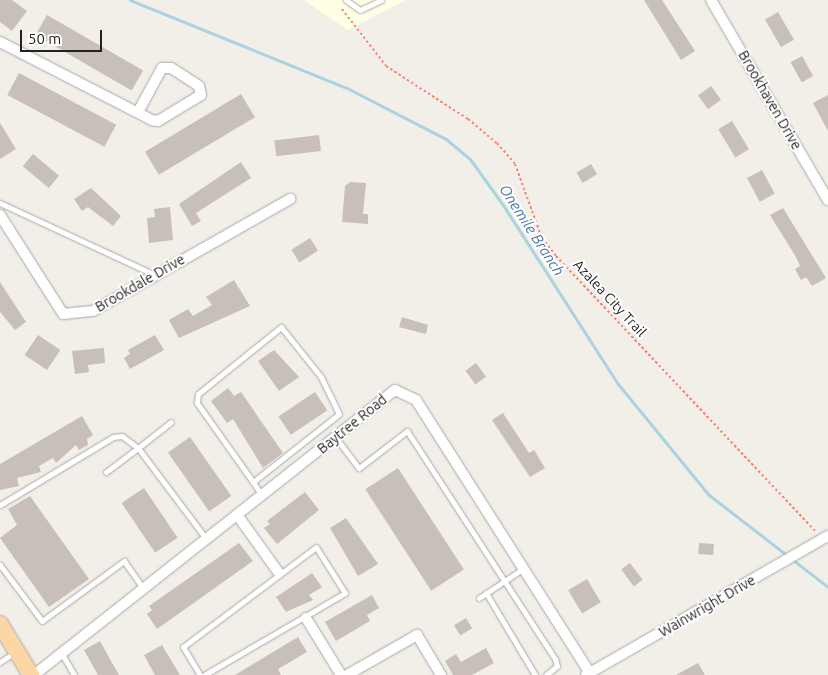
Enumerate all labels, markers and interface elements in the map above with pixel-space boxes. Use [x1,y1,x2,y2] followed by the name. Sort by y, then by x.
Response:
[22,20,105,52] scale bar
[28,30,61,47] text: 50 m
[735,47,805,153] street label: Brookhaven Drive
[496,181,568,279] water label: Onemile Branch
[92,251,188,315] street label: Brookdale Drive
[570,256,650,340] street label: Azalea City Trail
[314,391,390,457] street label: Baytree Road
[656,572,758,640] street label: Wainwright Drive

